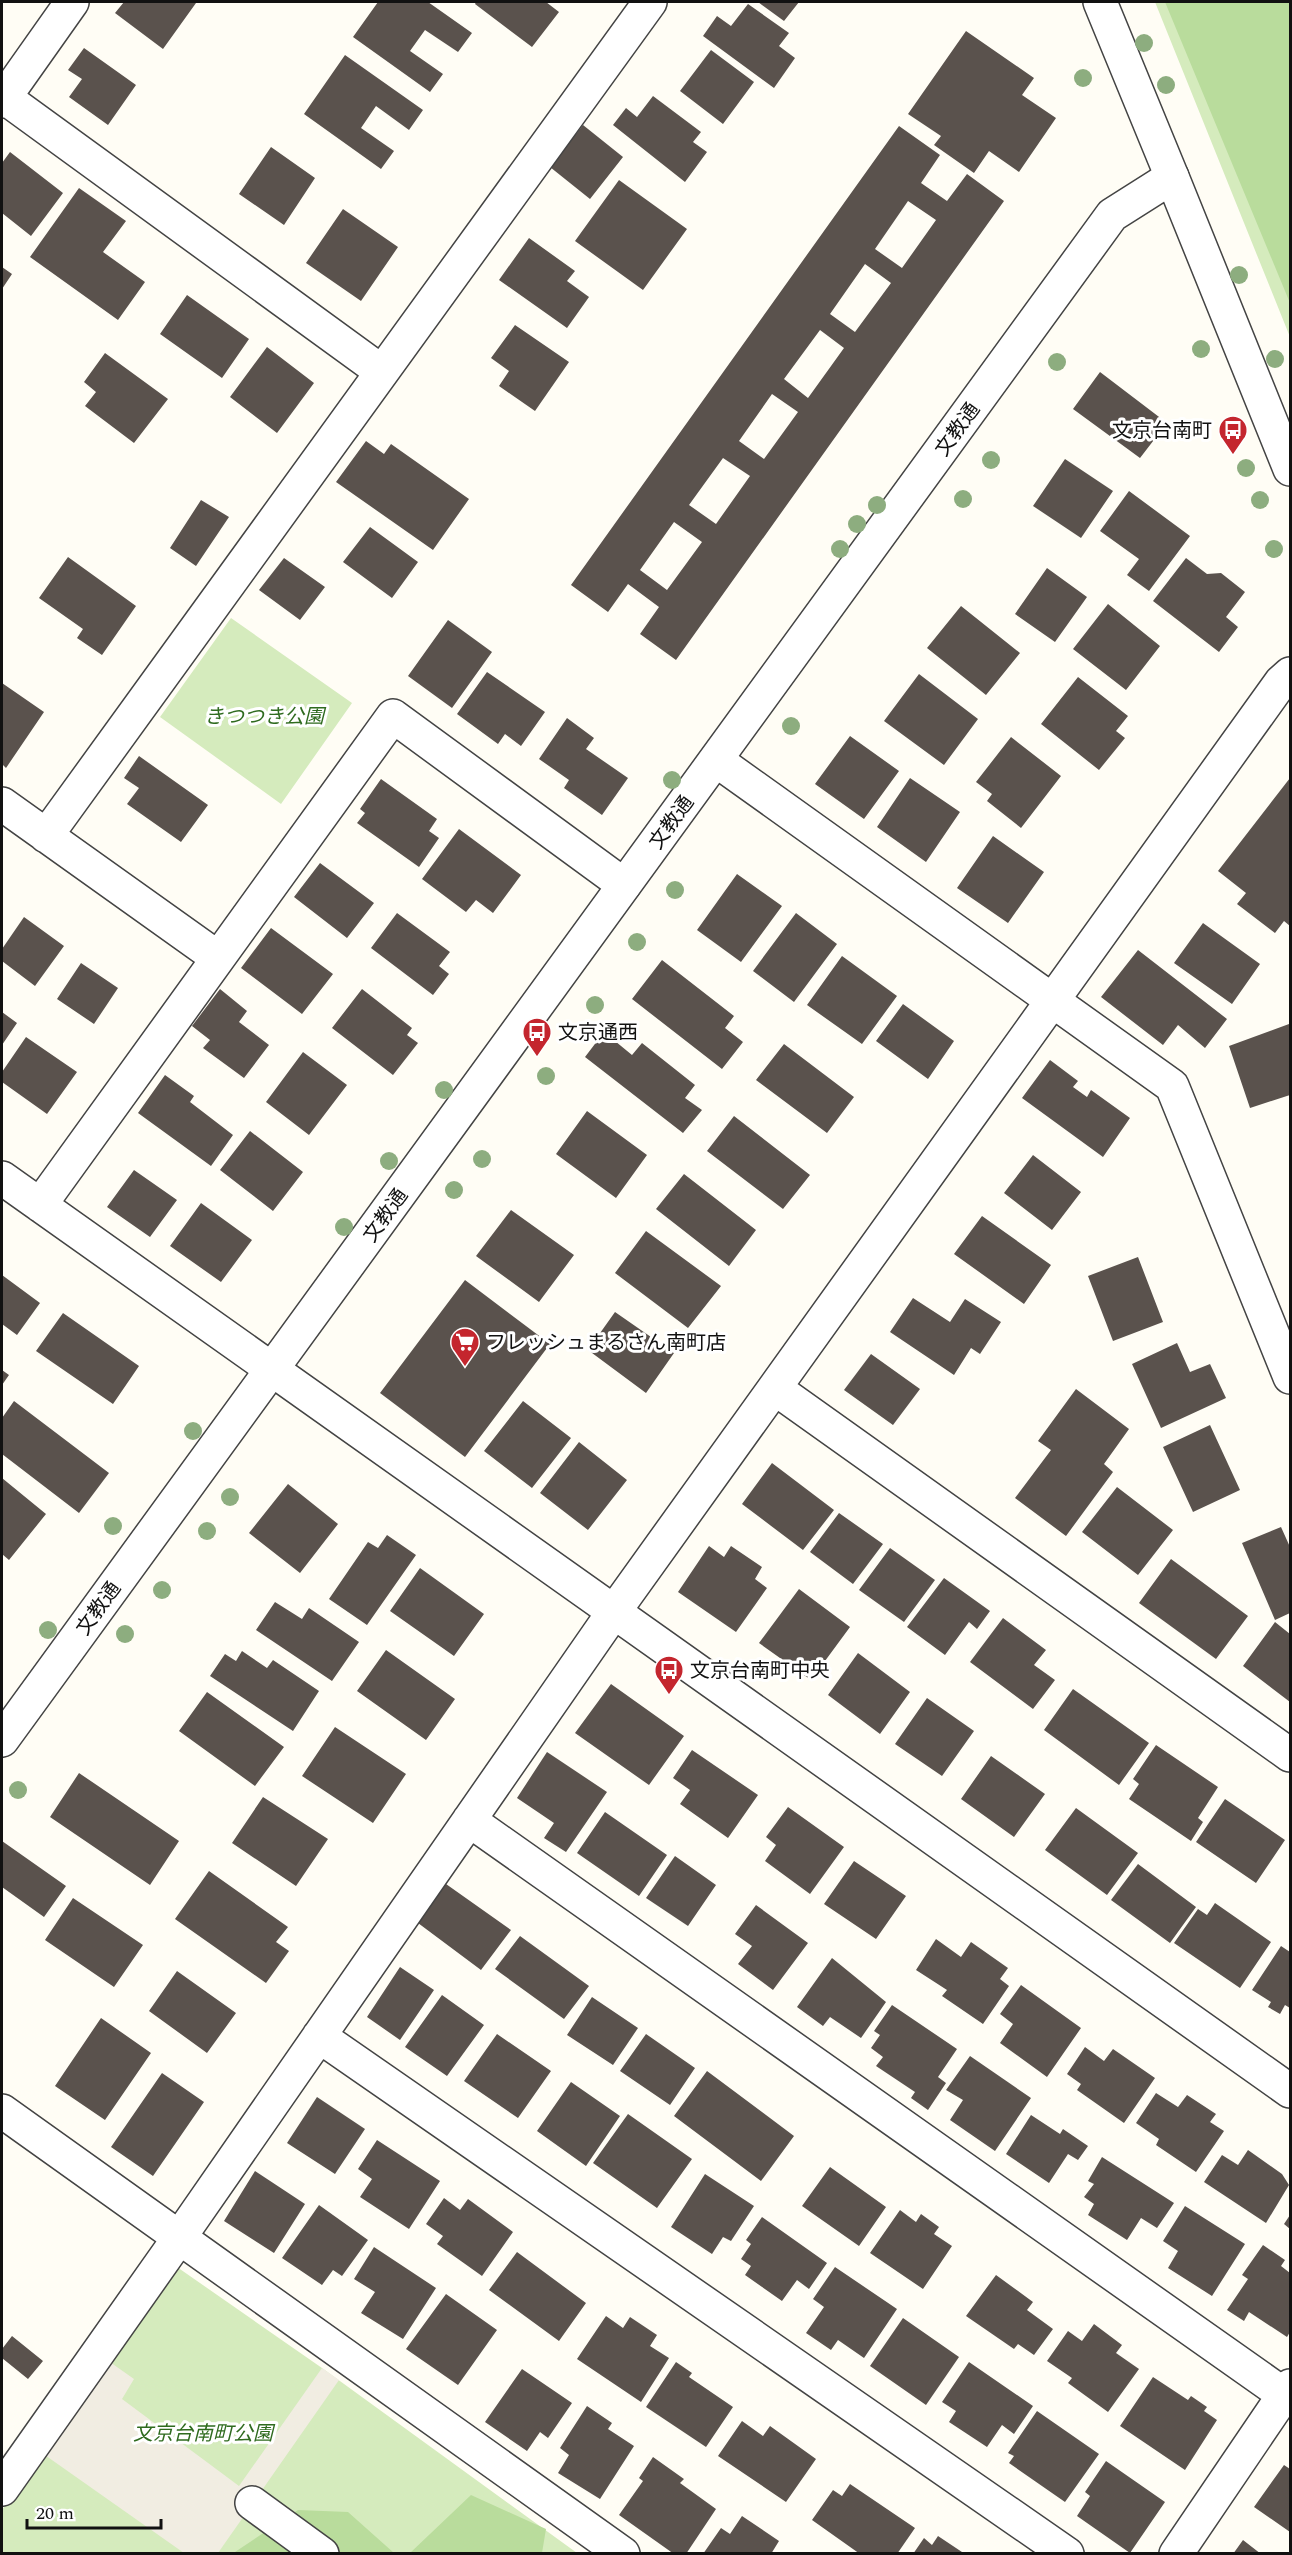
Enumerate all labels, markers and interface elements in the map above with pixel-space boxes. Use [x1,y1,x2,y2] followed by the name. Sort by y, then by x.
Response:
[928,397,988,463] street label: 文教通
[1217,414,1249,456] bus stop icon: 文京台南町
[1112,416,1212,446] place label: 文京台南町
[204,702,327,732] park label: きつつき公園
[642,790,702,856] street label: 文教通
[521,1016,553,1058] bus stop icon: 文京通西
[558,1018,638,1048] place label: 文京通西
[356,1183,416,1249] street label: 文教通
[449,1326,481,1368] supermarket icon: フレッシュまるさん南町店
[486,1328,726,1358] place label: フレッシュまるさん南町店
[69,1576,129,1642] street label: 文教通
[653,1654,685,1696] bus stop icon: 文京台南町中央
[690,1656,830,1686] place label: 文京台南町中央
[133,2419,276,2449] park label: 文京台南町公園
[27,2492,160,2530] scale bar
[36,2500,74,2527] text: 20 m

